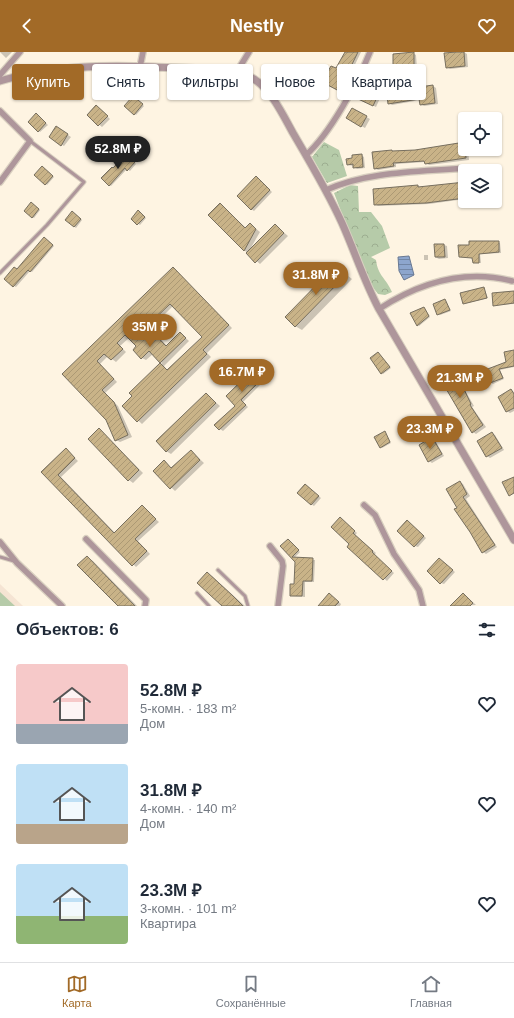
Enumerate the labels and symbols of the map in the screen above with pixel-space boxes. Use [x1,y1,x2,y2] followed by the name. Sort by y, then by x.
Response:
[81,136,155,170] pin: 52.8M ₽
[279,262,353,296] pin: 31.8M ₽
[122,314,178,348] pin: 35M ₽
[205,359,279,393] pin: 16.7M ₽
[423,365,497,399] pin: 21.3M ₽
[393,416,467,450] pin: 23.3M ₽

